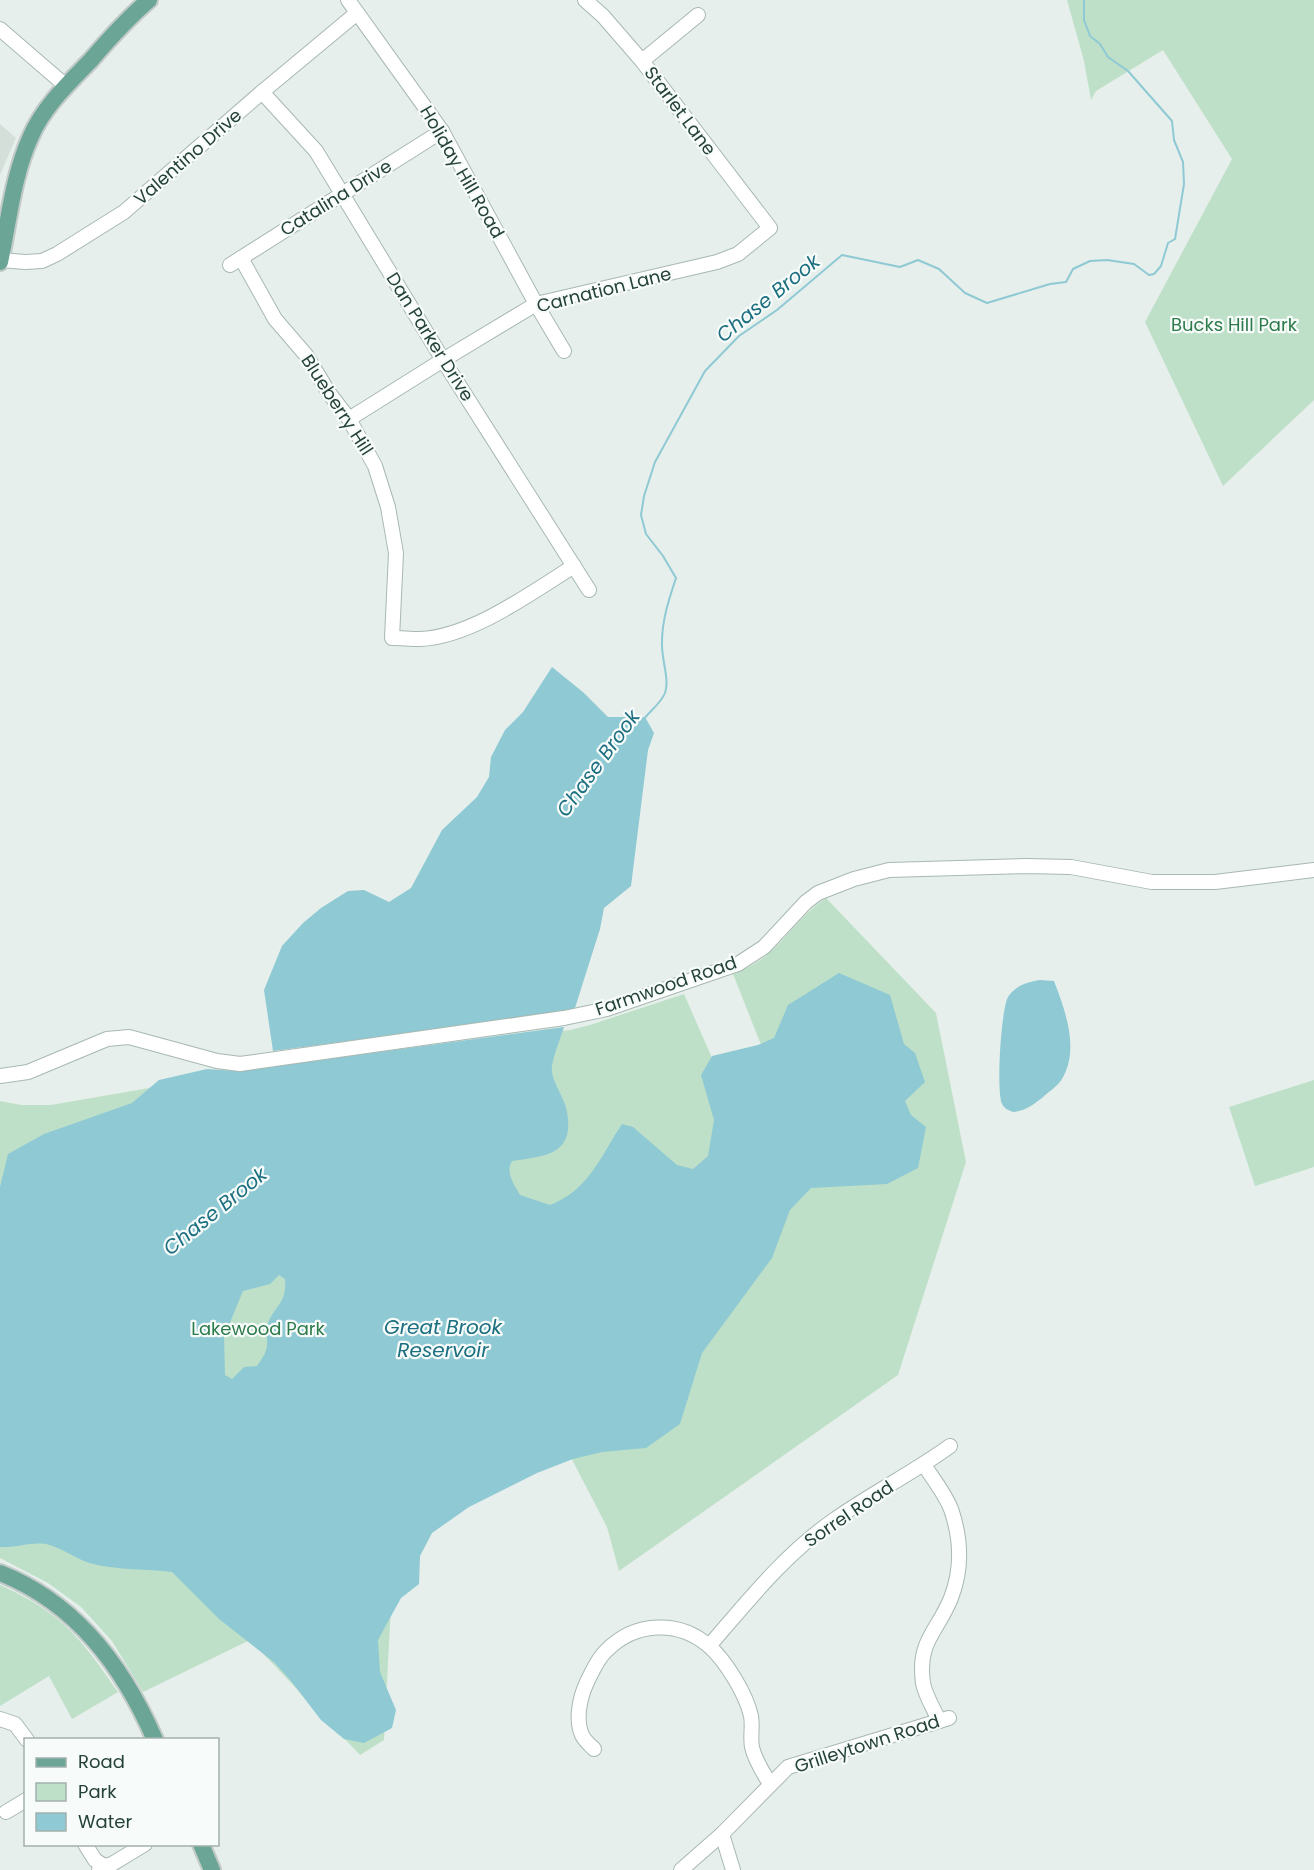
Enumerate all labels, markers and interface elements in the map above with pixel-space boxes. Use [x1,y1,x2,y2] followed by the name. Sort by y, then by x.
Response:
[639,61,722,160] street label: Starlet Lane
[414,101,511,243] street label: Holiday Hill Road
[128,103,247,210] street label: Valentino Drive
[275,153,396,242] street label: Catalina Drive
[710,246,827,349] water label: Chase Brook
[534,261,674,318] street label: Carnation Lane
[381,268,480,406] street label: Dan Parker Drive
[1171,312,1298,337] park label: Bucks Hill Park
[295,349,379,460] street label: Blueberry Hill
[550,702,647,822] water label: Chase Brook
[592,950,740,1021] street label: Farmwood Road
[157,1159,274,1262] water label: Chase Brook
[384,1313,504,1364] water label: Great Brook Reservoir
[191,1316,326,1341] park label: Lakewood Park
[799,1475,898,1553] street label: Sorrel Road
[791,1708,943,1779] street label: Grilleytown Road
[24,1738,219,1846] legend
[78,1749,125,1774] text: Road
[78,1779,117,1804] text: Park
[78,1809,132,1834] text: Water

